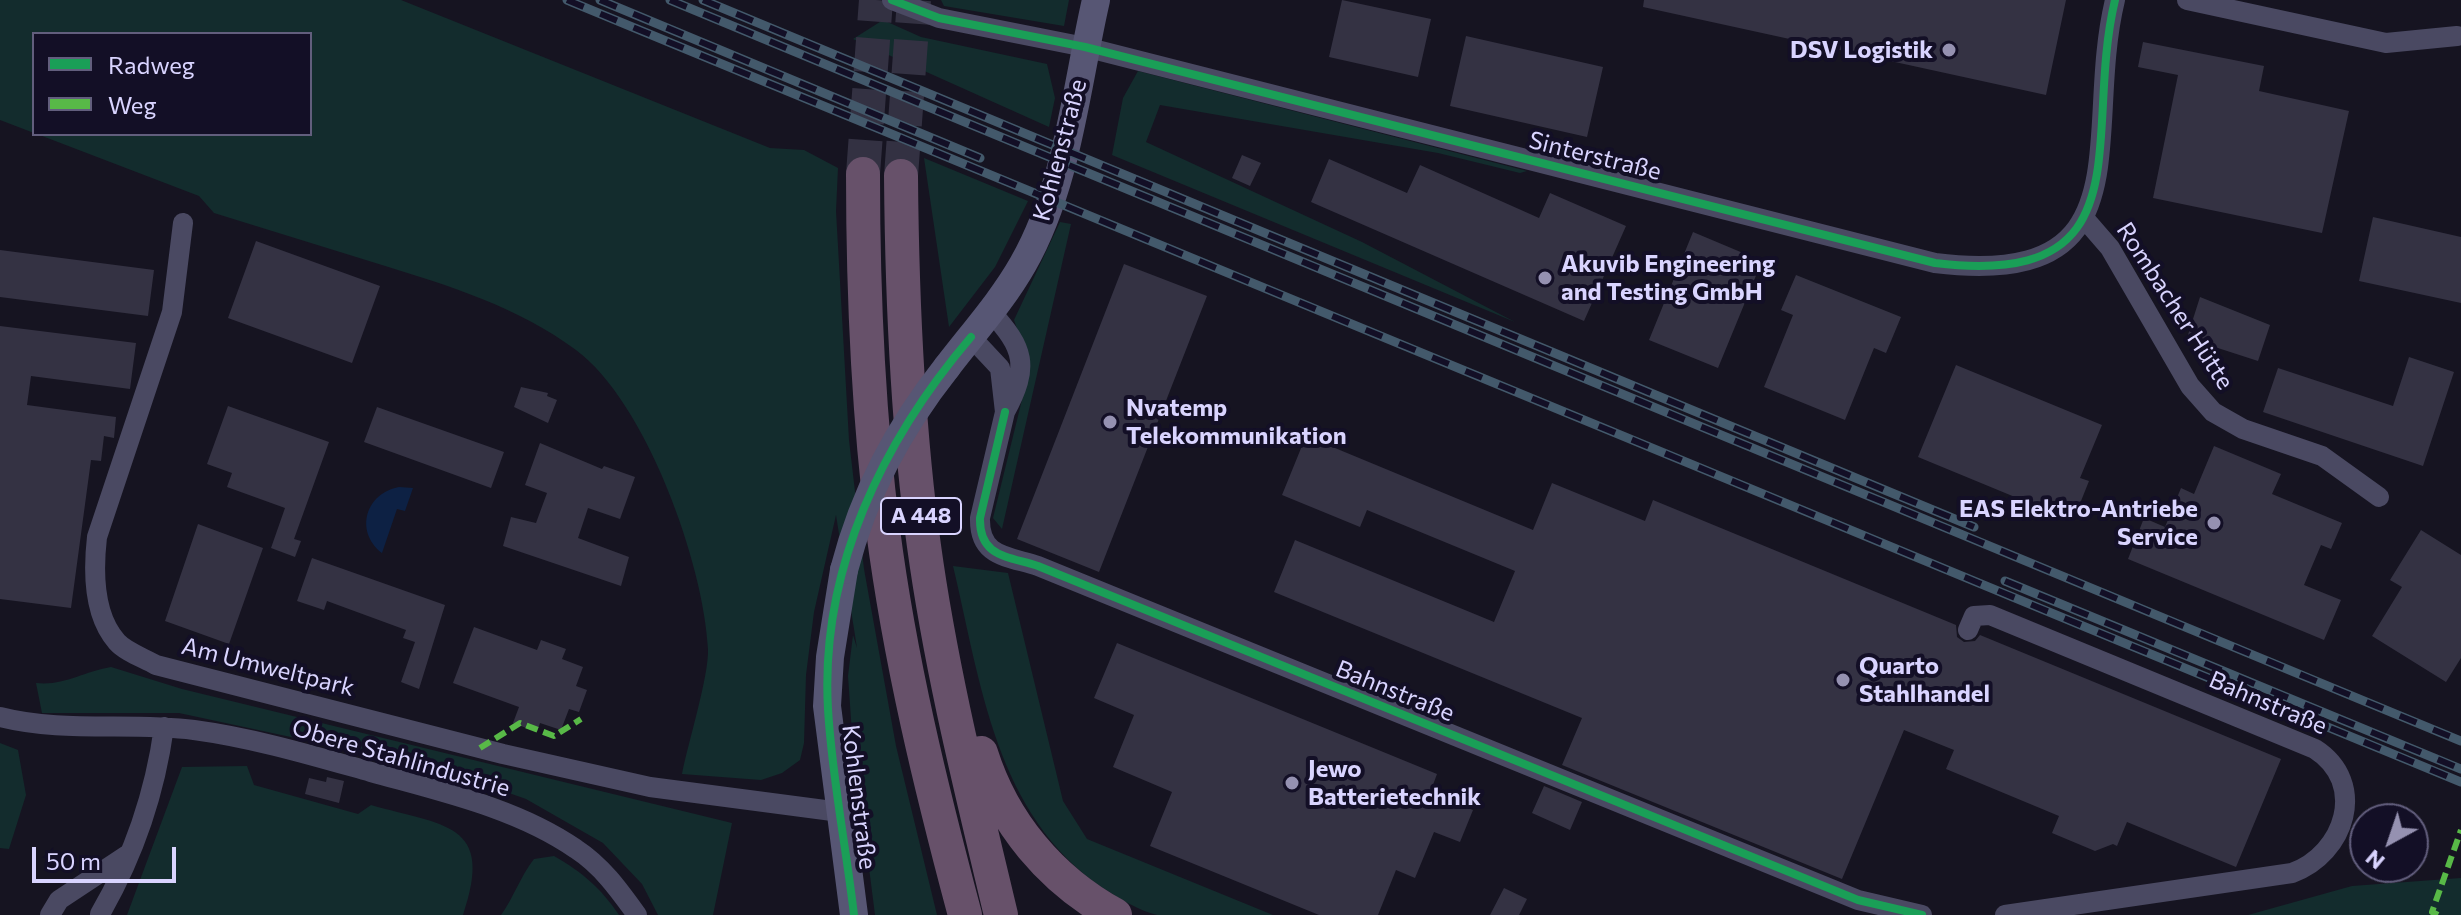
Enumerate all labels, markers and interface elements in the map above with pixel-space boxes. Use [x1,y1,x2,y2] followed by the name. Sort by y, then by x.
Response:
[32,32,312,136] legend
[1790,36,1933,64] place label: DSV Logistik
[1940,41,1958,59] marker: DSV Logistik
[108,50,195,79] text: Radweg
[1027,76,1093,224] street label: Kohlenstraße
[108,90,156,119] text: Weg
[1526,126,1664,186] street label: Sinterstraße
[2110,217,2240,395] street label: Rombacher Hütte
[1561,250,1775,306] place label: Akuvib Engineering and Testing GmbH
[1536,269,1554,287] marker: Akuvib Engineering and Testing GmbH
[1126,394,1347,450] place label: Nvatemp Telekommunikation
[1101,413,1119,431] marker: Nvatemp Telekommunikation
[1959,495,2198,551] place label: EAS Elektro-Antriebe Service
[881,498,961,534] road number: A 448
[2205,514,2223,532] marker: EAS Elektro-Antriebe Service
[179,632,357,702] street label: Am Umweltpark
[1859,652,1990,708] place label: Quarto Stahlhandel
[1331,654,1459,728] street label: Bahnstraße
[2205,665,2331,741] street label: Bahnstraße
[1834,671,1852,689] marker: Quarto Stahlhandel
[289,713,513,803] street label: Obere Stahlindustrie
[836,723,882,871] street label: Kohlenstraße
[1308,755,1481,811] place label: Jewo Batterietechnik
[1283,774,1301,792] marker: Jewo Batterietechnik
[2349,803,2429,883] north arrow
[36,831,180,881] scale bar
[2360,845,2390,876] text: N
[46,846,101,875] text: 50 m

